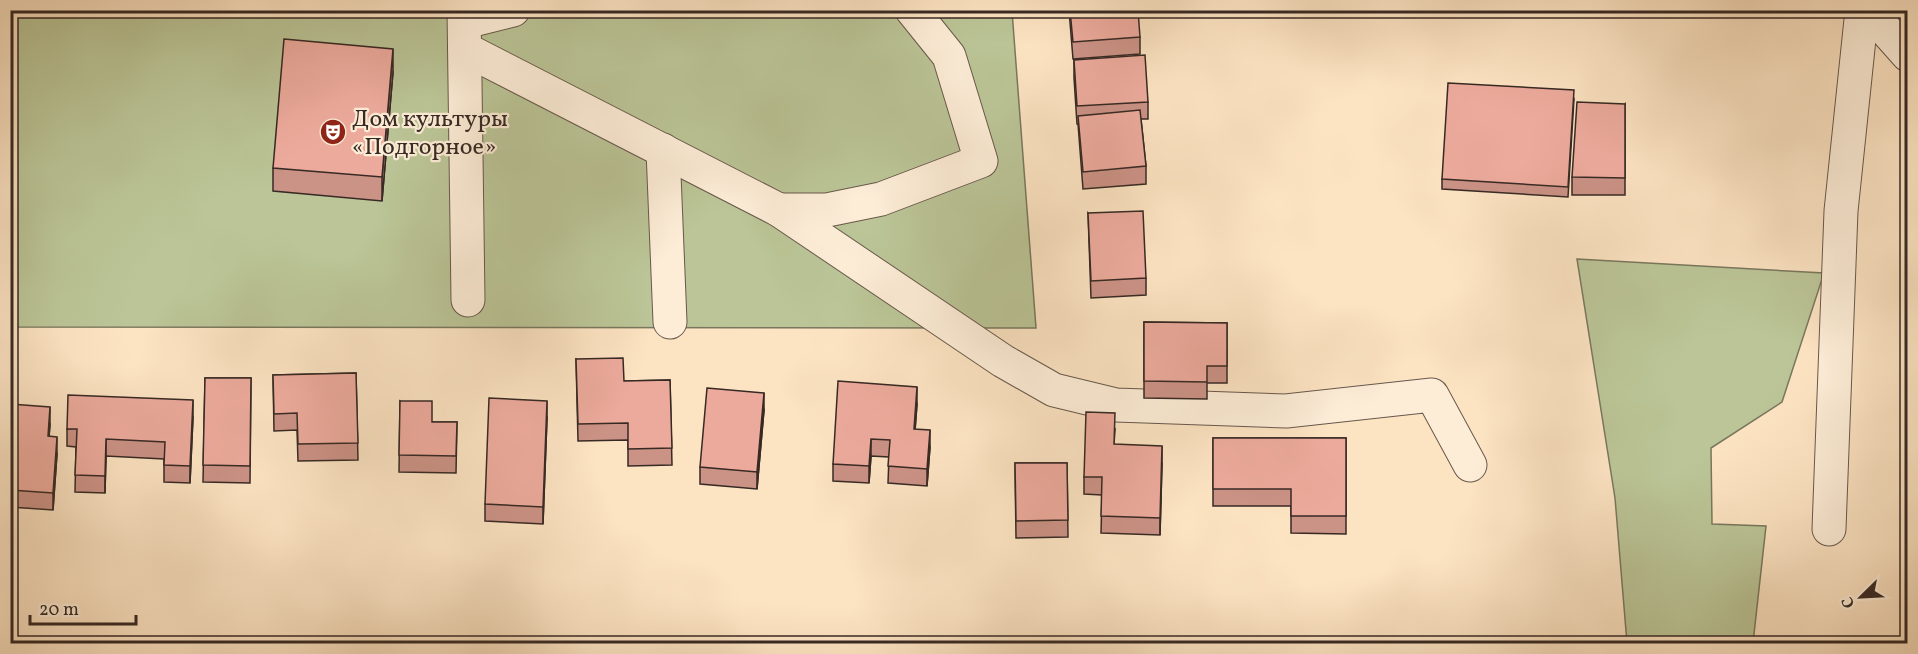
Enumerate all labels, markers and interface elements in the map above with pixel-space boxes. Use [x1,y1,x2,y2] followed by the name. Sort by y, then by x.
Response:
[352,103,508,165] place label: Дом культуры «Подгорное»
[318,117,348,147] theatre icon: Дом культуры «Подгорное»
[1831,567,1891,627] north arrow
[30,588,136,626] scale bar
[1837,593,1861,611] text: С
[39,598,79,623] text: 20 m

